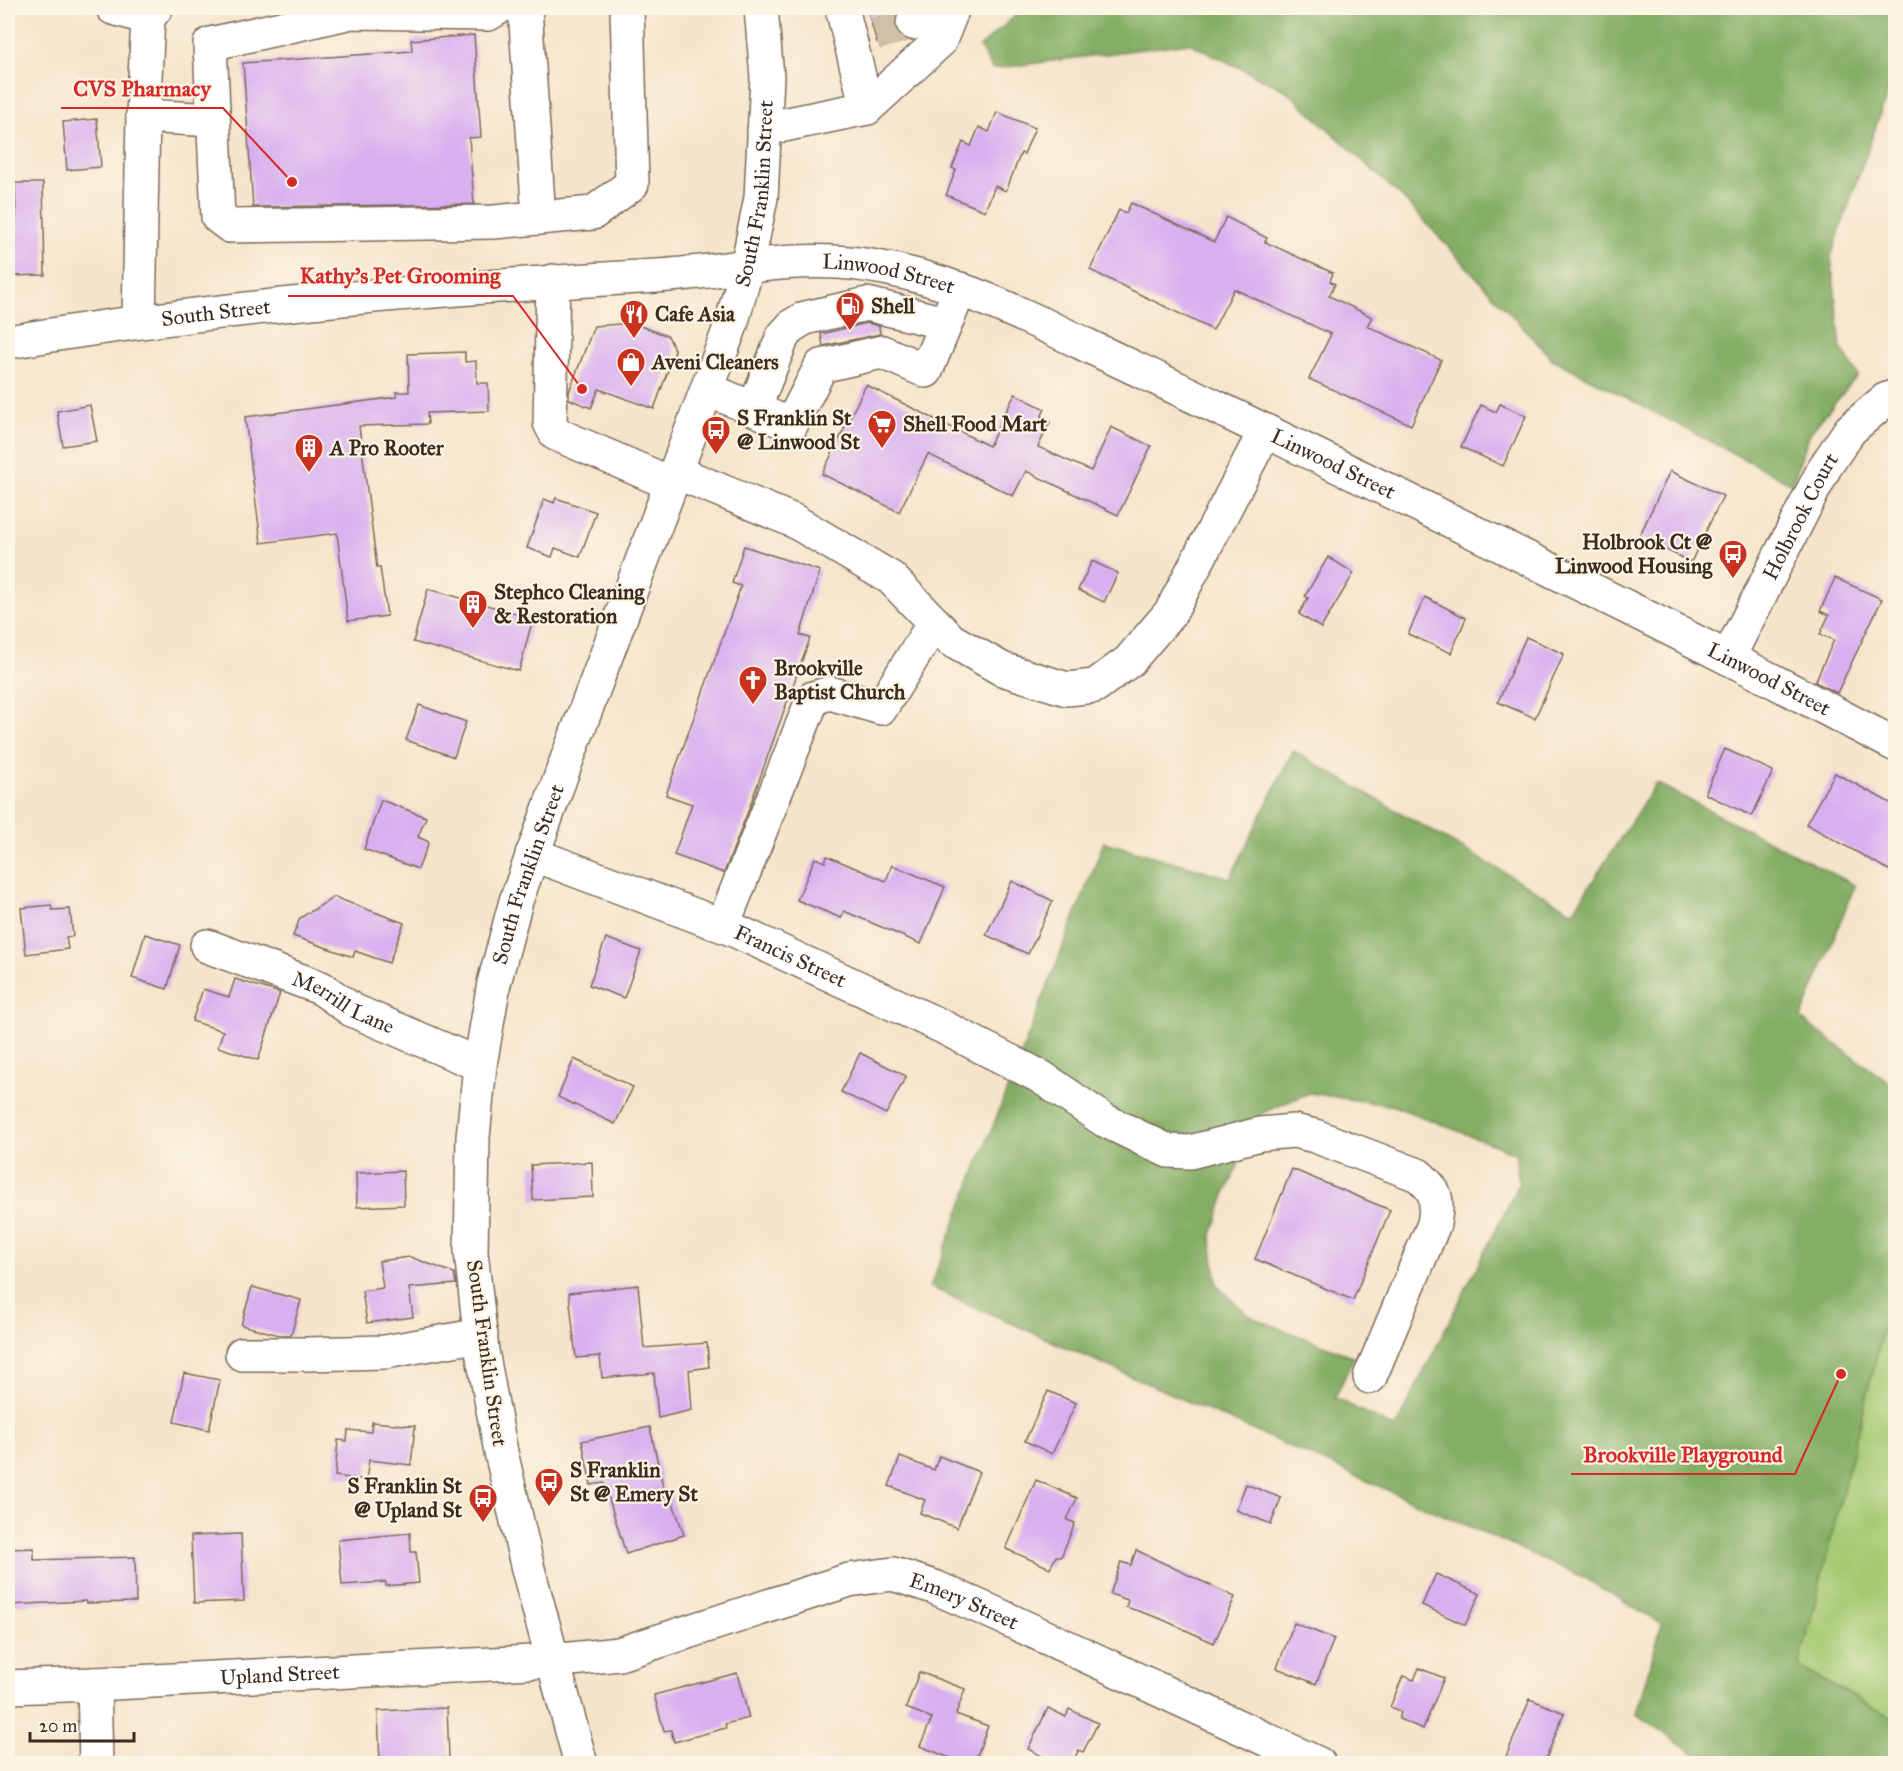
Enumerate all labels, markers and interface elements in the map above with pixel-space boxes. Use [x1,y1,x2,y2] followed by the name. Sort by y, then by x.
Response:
[61,68,223,108] callout: CVS Pharmacy
[73,75,212,102] text: CVS Pharmacy
[729,99,779,290] street label: South Franklin Street
[822,248,959,300] street label: Linwood Street
[288,256,513,296] callout: Kathy's Pet Grooming
[300,262,501,289] text: Kathy's Pet Grooming
[834,290,866,332] fuel station icon: Shell
[160,293,272,332] street label: South Street
[871,293,916,319] place label: Shell
[618,298,650,340] restaurant icon: Cafe Asia
[655,301,736,327] place label: Cafe Asia
[615,346,647,388] shop icon: Aveni Cleaners
[650,349,779,375] place label: Aveni Cleaners
[737,405,860,455] place label: S Franklin St @ Linwood St
[866,408,898,450] supermarket icon: Shell Food Mart
[903,411,1048,437] place label: Shell Food Mart
[700,414,732,456] bus stop icon: S Franklin St @ Linwood St
[1267,423,1400,505] street label: Linwood Street
[293,432,325,474] building icon: A Pro Rooter
[328,435,445,461] place label: A Pro Rooter
[1757,447,1844,584] street label: Holbrook Court
[1555,529,1713,579] place label: Holbrook Ct @ Linwood Housing
[1717,538,1749,580] bus stop icon: Holbrook Ct @ Linwood Housing
[494,579,645,629] place label: Stephco Cleaning & Restoration
[457,588,489,630] building icon: Stephco Cleaning & Restoration
[1703,637,1835,722] street label: Linwood Street
[774,655,906,705] place label: Brookville Baptist Church
[737,664,769,706] church icon: Brookville Baptist Church
[487,780,570,967] street label: South Franklin Street
[730,919,851,994] street label: Francis Street
[289,966,398,1040] street label: Merrill Lane
[461,1258,513,1449] street label: South Franklin Street
[1571,1434,1795,1474] callout: Brookville Playground
[1583,1441,1784,1468] text: Brookville Playground
[570,1457,698,1507] place label: S Franklin St @ Emery St
[533,1466,565,1508] bus stop icon: S Franklin St @ Emery St
[347,1473,463,1523] place label: S Franklin St @ Upland St
[467,1482,499,1524] bus stop icon: S Franklin St @ Upland St
[906,1567,1023,1636] street label: Emery Street
[219,1659,341,1691] street label: Upland Street
[30,1705,134,1743] scale bar
[39,1715,77,1737] text: 20 m

